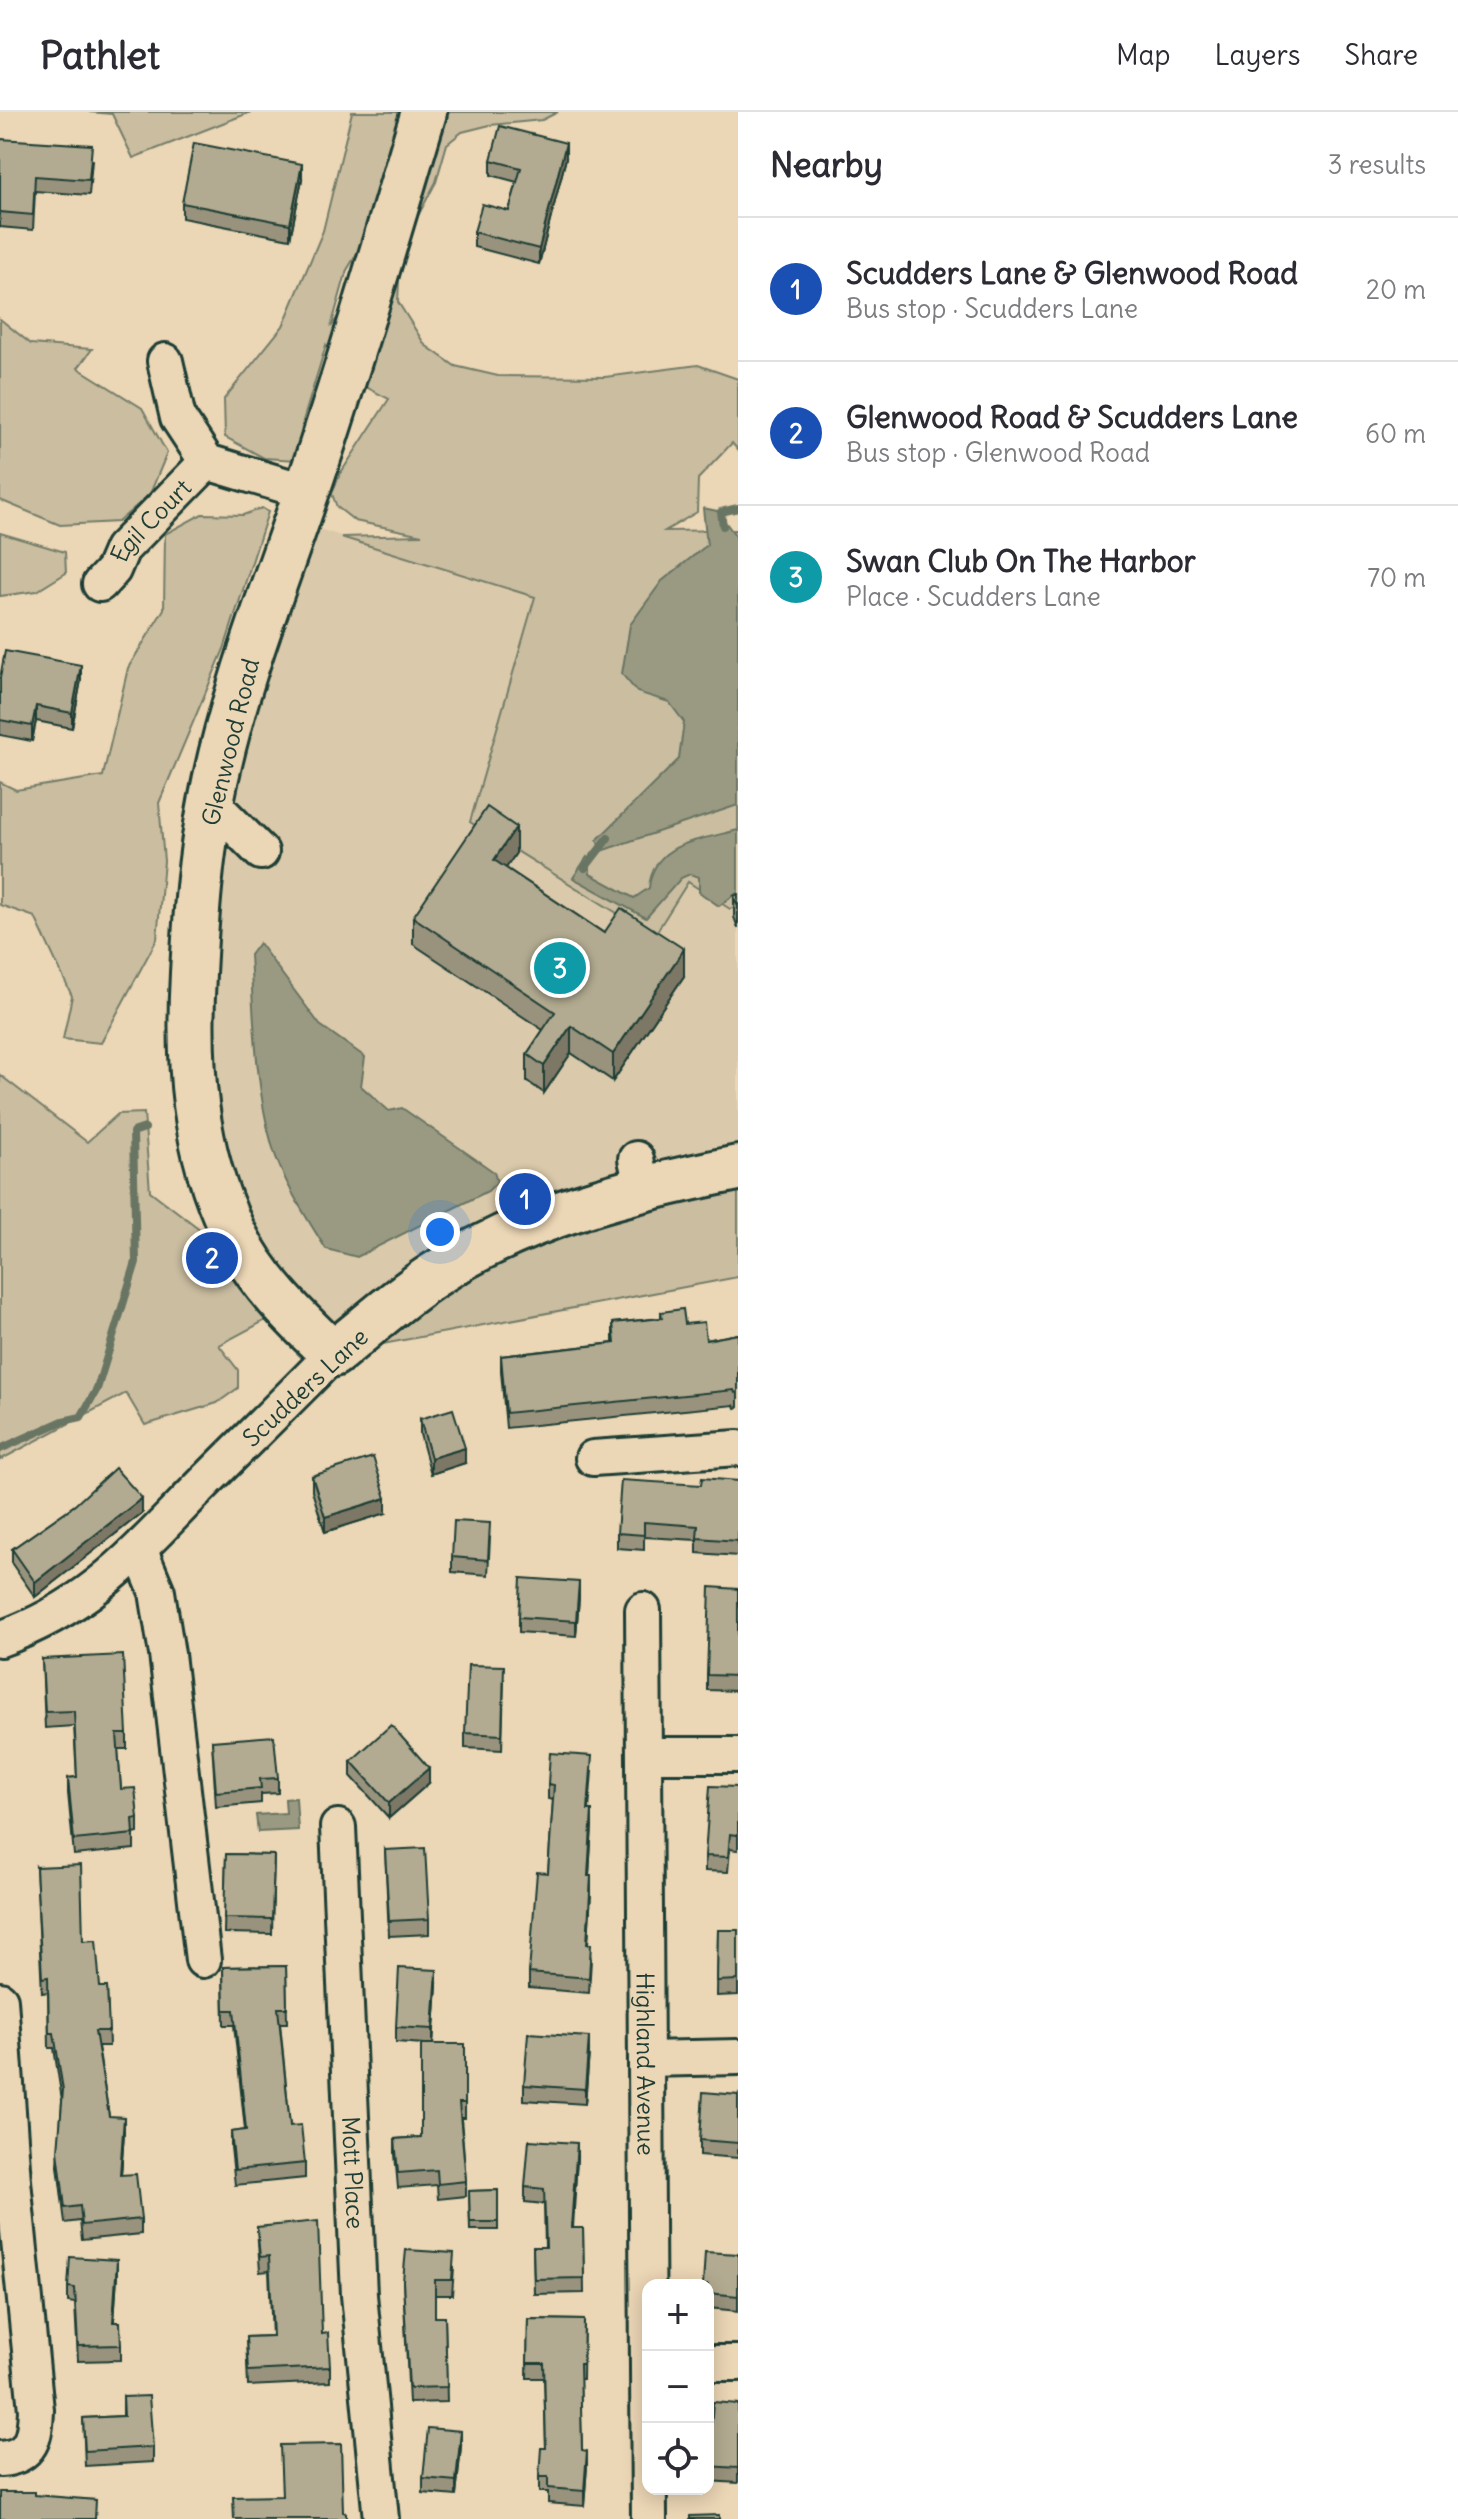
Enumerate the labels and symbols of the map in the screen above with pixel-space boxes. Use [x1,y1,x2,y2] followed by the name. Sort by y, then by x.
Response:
[103,472,197,566] street label: Egil Court
[195,655,265,829] street label: Glenwood Road
[534,938,586,998] pin: 3
[499,1169,551,1229] pin: 1
[420,1212,460,1252] your location
[186,1228,238,1288] pin: 2
[236,1321,374,1453] street label: Scudders Lane
[630,1972,662,2156] street label: Highland Avenue
[336,2116,371,2230] street label: Mott Place

